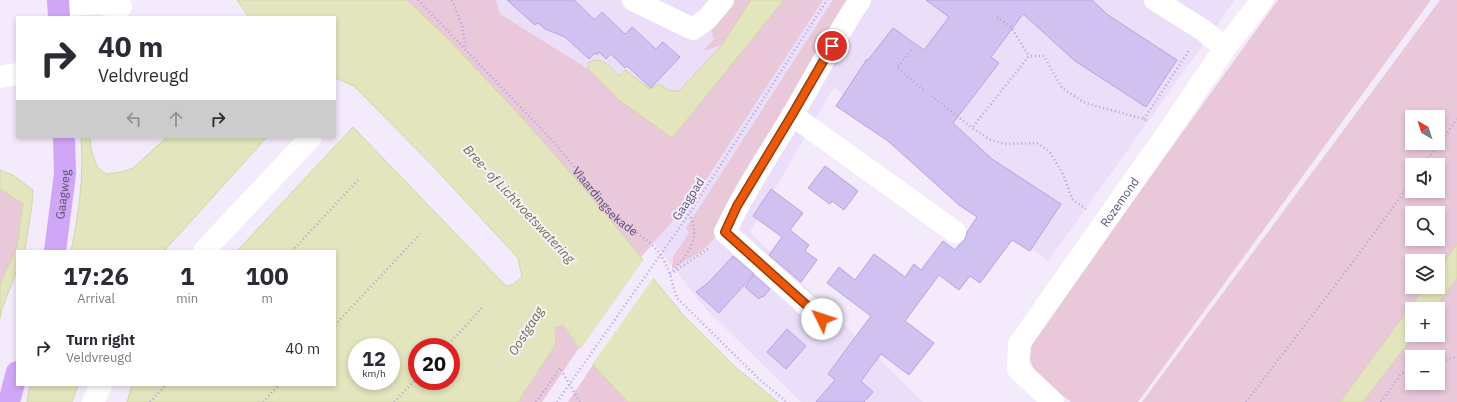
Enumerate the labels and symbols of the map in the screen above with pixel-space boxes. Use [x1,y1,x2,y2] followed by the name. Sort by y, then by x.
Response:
[815,29,849,63] pin
[1405,110,1445,150] north arrow
[460,141,579,268] water label: Bree- of Lichtvoetswatering
[570,163,642,239] street label: Vlaardingsekade
[52,169,73,220] street label: Gaagweg
[1096,174,1142,230] street label: Rozemond
[669,175,707,223] street label: Gaagpad
[801,298,843,340] position arrow
[504,302,548,359] water label: Oostgaag
[408,338,460,390] speed limit sign: 20

